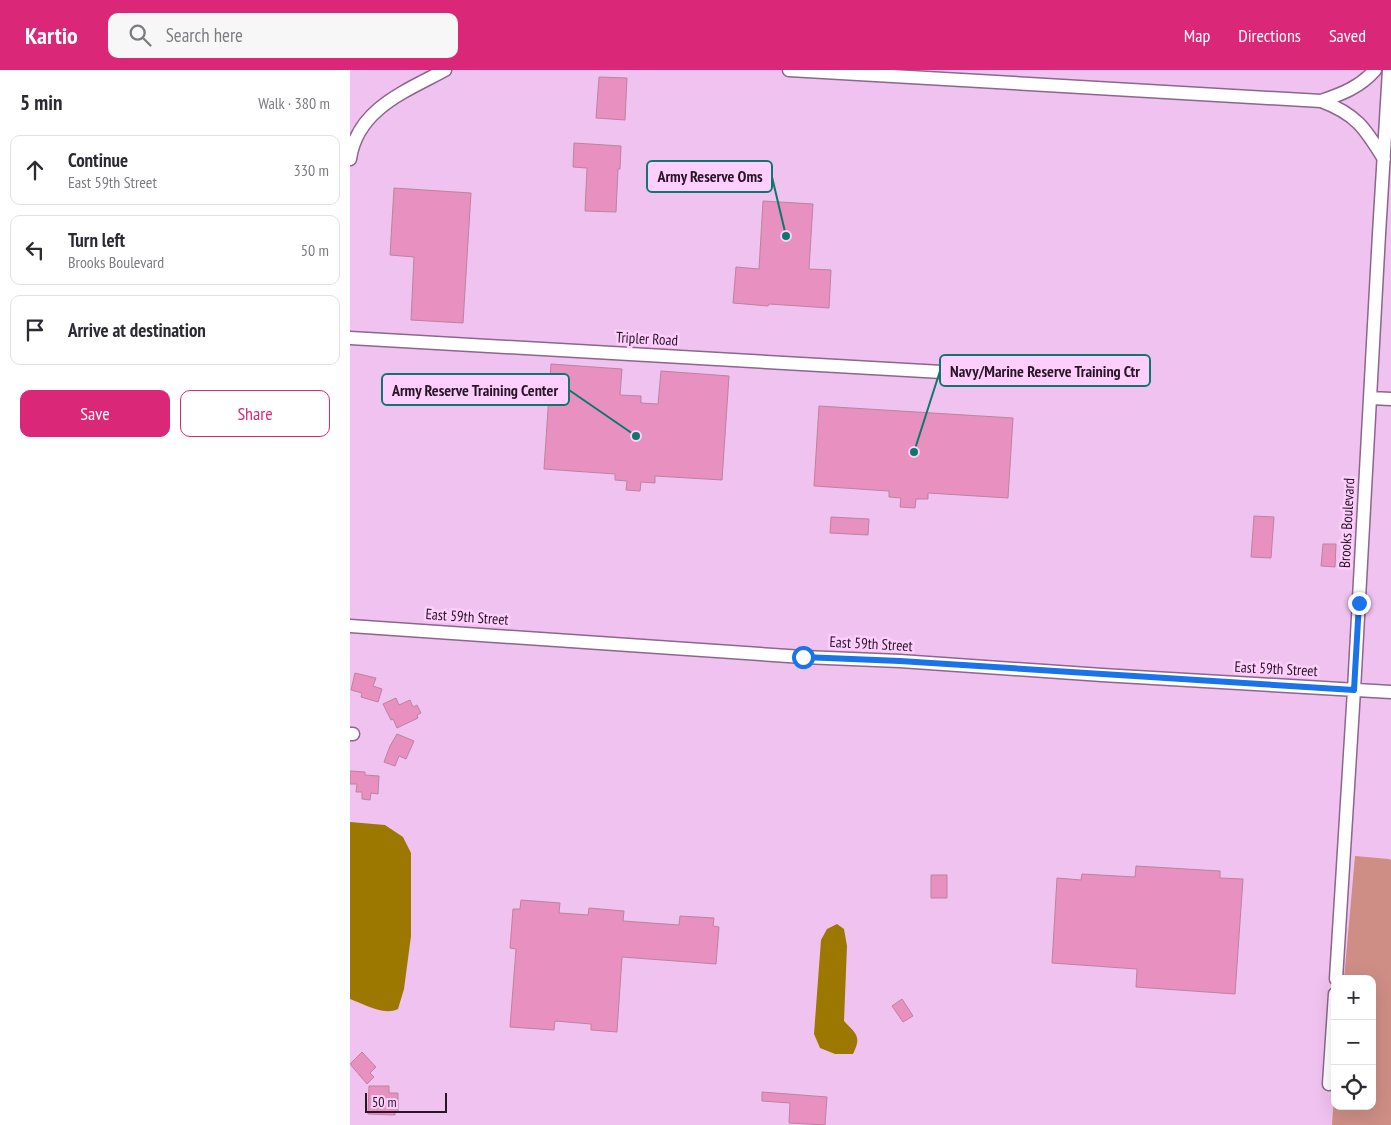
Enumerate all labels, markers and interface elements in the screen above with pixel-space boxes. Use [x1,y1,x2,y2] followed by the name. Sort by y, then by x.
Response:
[108,13,458,58] search box
[25,20,78,51] text: Kartio
[126,21,154,49] icon: search
[166,23,243,47] text: Search here
[1184,24,1210,47] text: Map
[1238,24,1301,47] text: Directions
[1329,24,1366,47] text: Saved
[20,89,62,116] text: 5 min
[258,93,330,113] text: Walk · 380 m
[68,148,128,172] text: Continue
[21,156,49,184] icon: ahead
[294,160,329,180] text: 330 m
[647,161,772,192] callout: Army Reserve Oms
[656,166,763,186] text: Army Reserve Oms
[68,172,157,192] text: East 59th Street
[68,228,125,252] text: Turn left
[21,236,49,264] icon: left
[301,240,329,260] text: 50 m
[68,252,164,272] text: Brooks Boulevard
[21,316,49,344] icon: arrive
[68,318,206,342] text: Arrive at destination
[616,327,678,350] street label: Tripler Road
[940,355,1150,386] callout: Navy/Marine Reserve Training Ctr
[950,361,1140,381] text: Navy/Marine Reserve Training Ctr
[382,374,569,405] callout: Army Reserve Training Center
[391,380,558,400] text: Army Reserve Training Center
[20,390,170,437] button: Save
[180,390,330,437] button: Share
[1335,477,1358,568] street label: Brooks Boulevard
[1348,592,1371,615] route end
[425,604,509,629] street label: East 59th Street
[829,632,913,655] street label: East 59th Street
[792,646,815,669] route start
[1234,657,1318,680] street label: East 59th Street
[1331,975,1376,1110] map controls
[1331,975,1376,1020] button: +
[1331,1020,1376,1065] button: −
[1331,1065,1376,1110] button: locate
[365,1090,448,1113] scale bar
[372,1093,397,1111] text: 50 m

